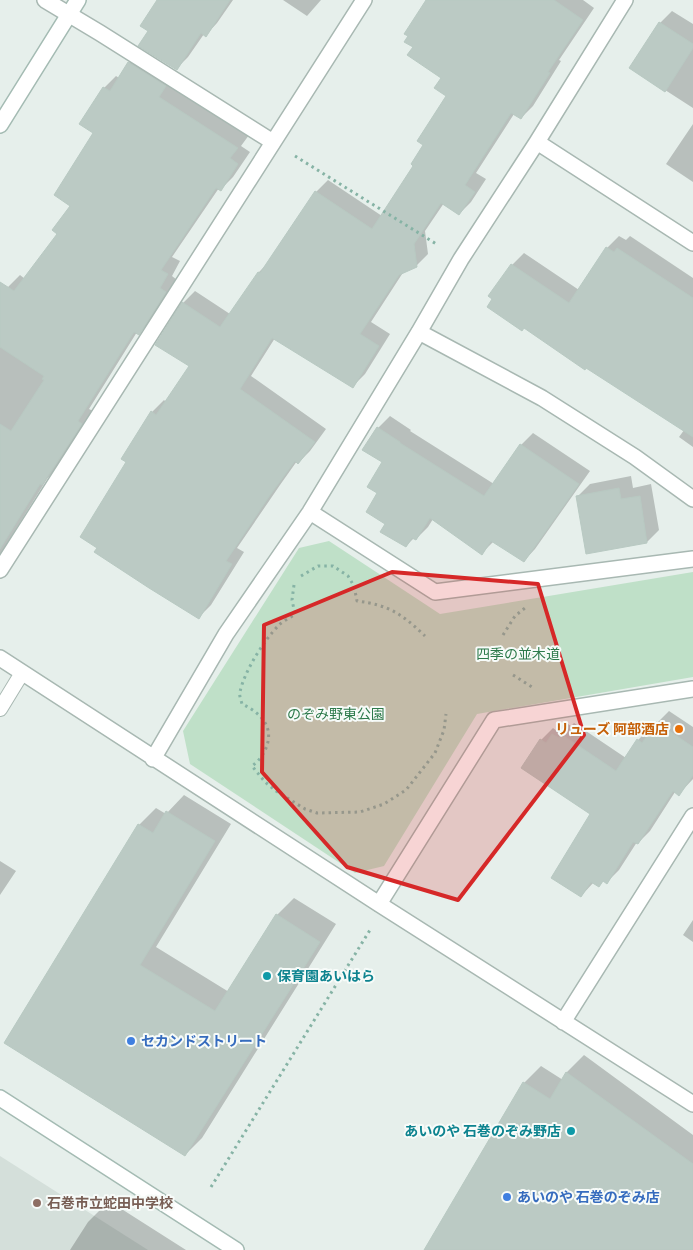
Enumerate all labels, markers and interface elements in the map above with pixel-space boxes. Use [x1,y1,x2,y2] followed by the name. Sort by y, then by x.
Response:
[476,645,560,662] park label: 四季の並木道
[287,705,385,722] park label: のぞみ野東公園
[555,720,669,737] place label: リューズ 阿部酒店
[673,723,685,735] marker: リューズ 阿部酒店
[277,967,375,984] place label: 保育園あいはら
[261,970,273,982] marker: 保育園あいはら
[141,1032,267,1049] place label: セカンドストリート
[125,1035,137,1047] marker: セカンドストリート
[404,1122,561,1139] place label: あいのや 石巻のぞみ野店
[565,1125,577,1137] marker: あいのや 石巻のぞみ野店
[517,1188,660,1205] place label: あいのや 石巻のぞみ店
[501,1191,513,1203] marker: あいのや 石巻のぞみ店
[47,1194,173,1211] place label: 石巻市立蛇田中学校
[31,1197,43,1209] marker: 石巻市立蛇田中学校

